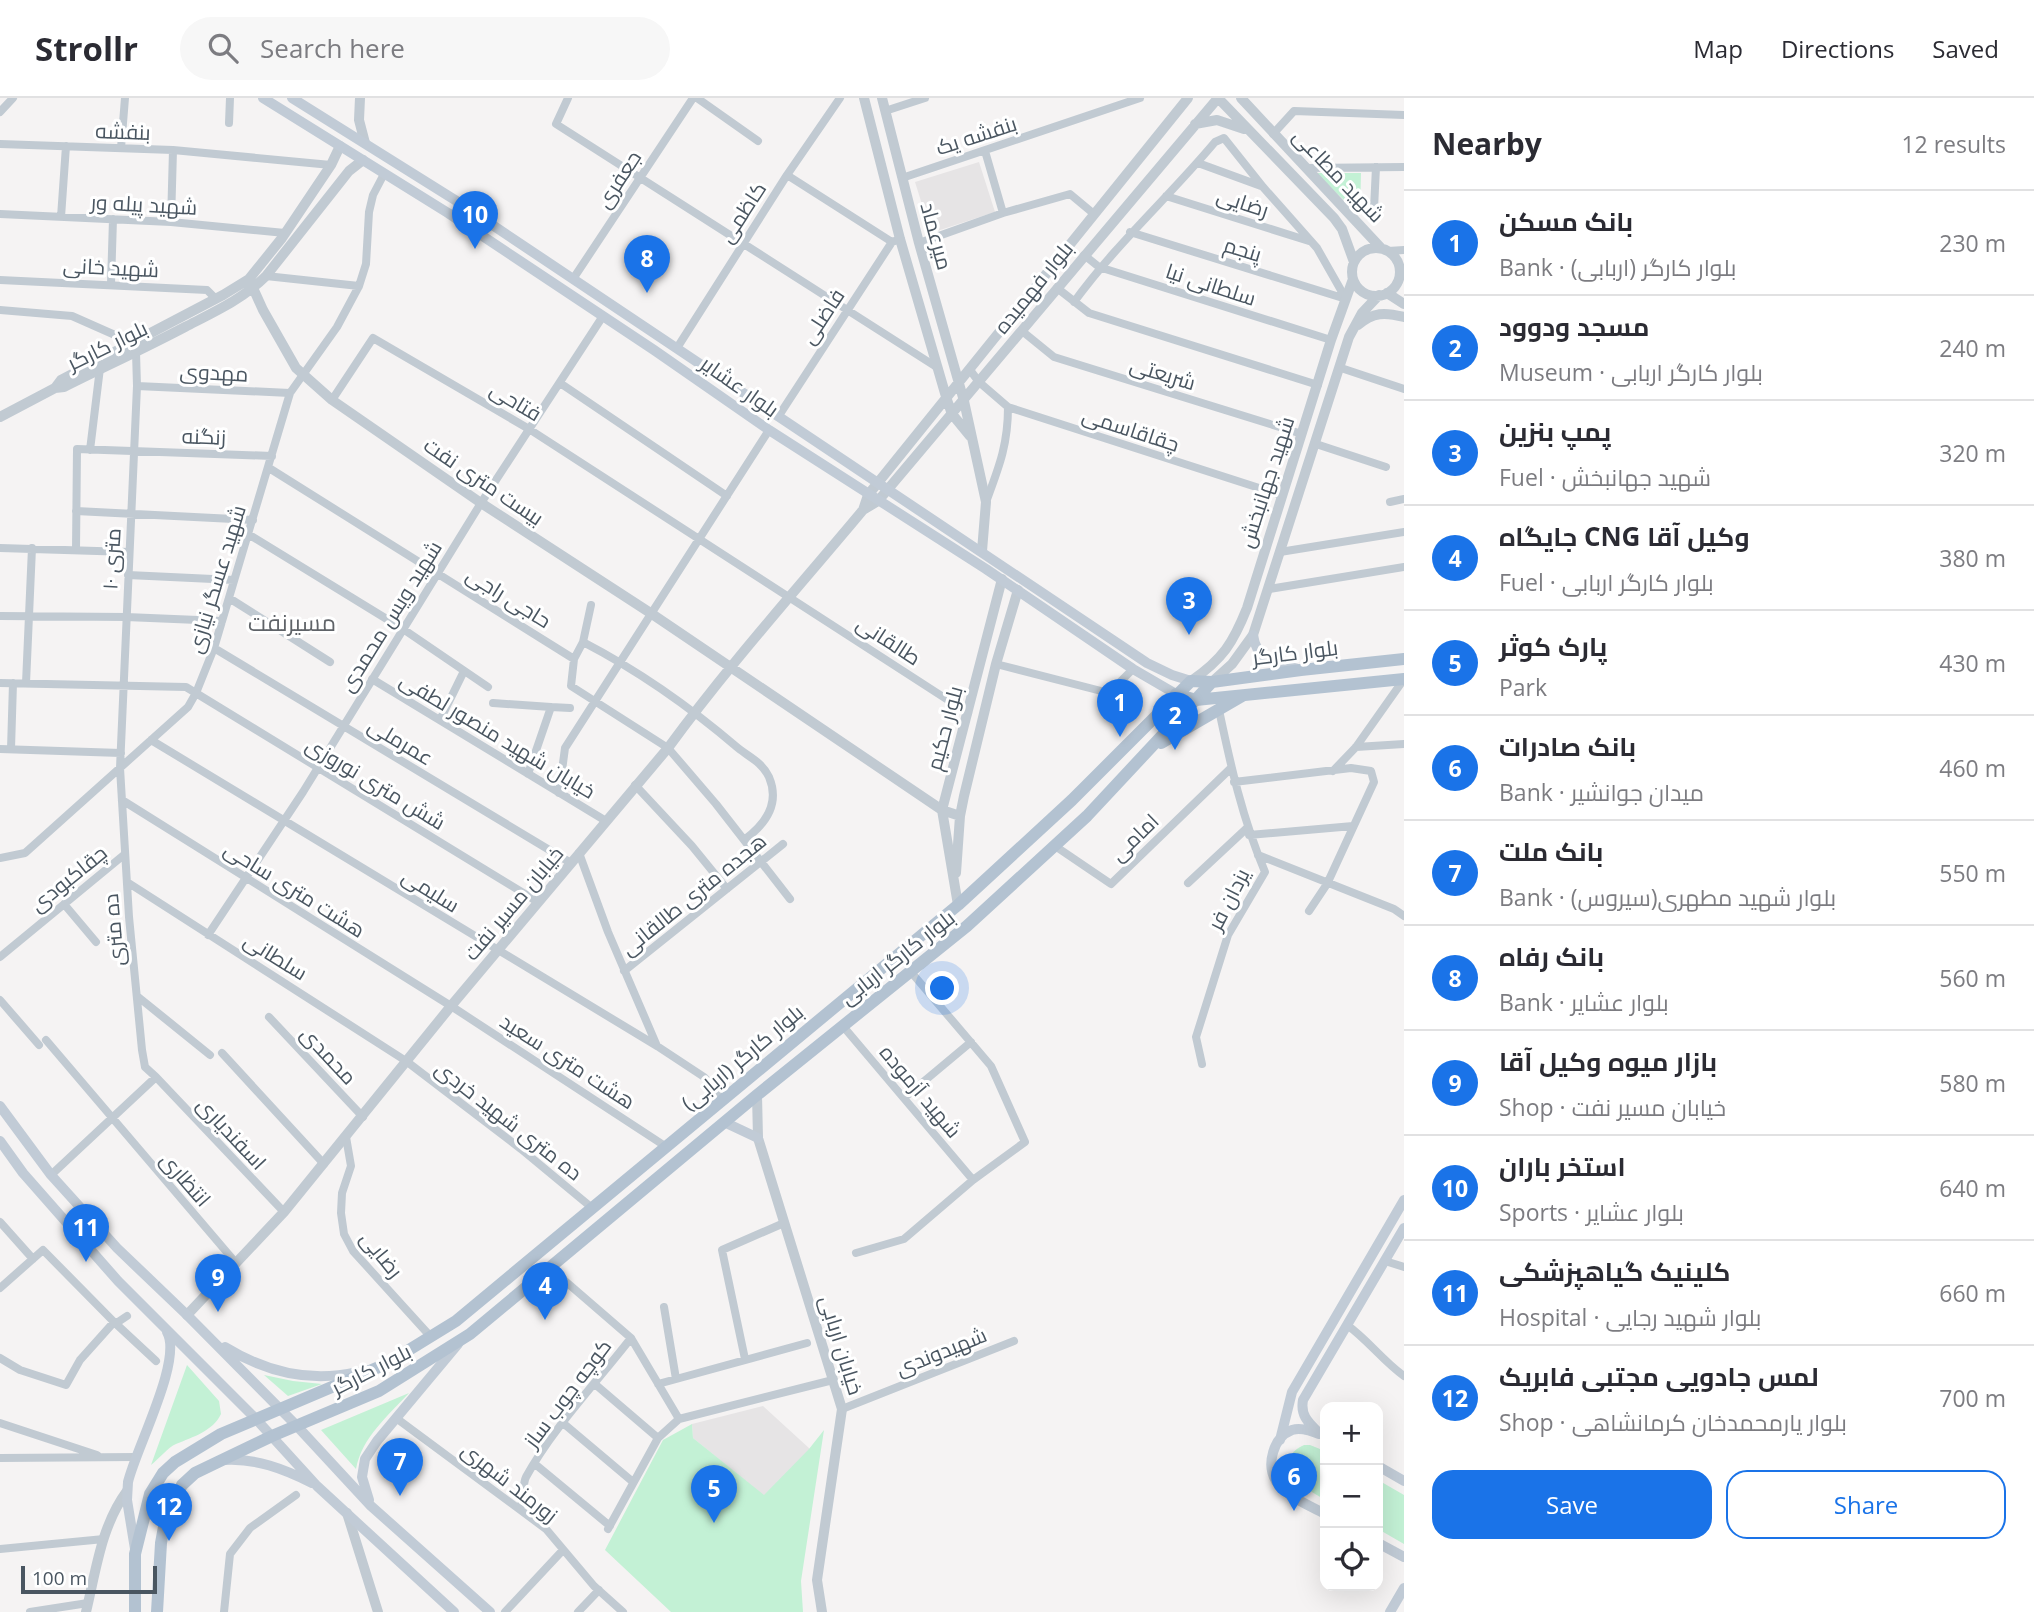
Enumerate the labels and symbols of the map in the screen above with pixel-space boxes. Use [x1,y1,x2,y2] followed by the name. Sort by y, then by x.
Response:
[932,109,1020,161] street label: بنفشه یک
[95,116,151,146] street label: بنفشه
[1287,122,1391,228] street label: شهید مطاعی
[589,145,647,213] street label: جعفری
[712,176,772,248] street label: کاظمی
[1213,180,1273,224] street label: رضایی
[89,187,198,222] street label: شهید پیله ور
[452,191,498,249] pin: 10
[915,199,959,273] street label: میرعماد
[1220,230,1266,269] street label: پنجم
[624,235,670,293] pin: 8
[987,235,1079,339] street label: بلوار فهمیده
[62,251,160,283] street label: شهید خانی
[1162,256,1260,312] street label: سلطانی نیا
[794,283,850,349] street label: فاضلی
[61,314,152,377] street label: بلوار کارگر
[695,348,785,423] street label: بلوار عشایر
[1127,350,1199,396] street label: شریعتی
[179,356,249,388] street label: مهدوی
[485,375,547,427] street label: فتاحی
[1079,400,1183,459] street label: چقاقاسمی
[1232,413,1300,551] street label: شهید جهانبخش
[181,421,227,451] street label: زنگنه
[419,431,549,531] street label: بیست متری نفت
[180,501,252,657] street label: شهید عسگر نیازی
[95,527,127,591] street label: ۱۰ متری
[332,535,448,697] street label: شهید ویس محمدی
[461,560,557,634] street label: حاجی راجی
[1166,577,1212,635] pin: 3
[248,606,336,638] district label: مسیرنفت
[851,609,927,671] street label: طالقانی
[1250,633,1339,671] street label: بلوار کارگر
[395,665,601,805] street label: خیابان شهید منصور لطفی
[1097,679,1143,737] pin: 1
[919,683,970,774] street label: بلوار حکیم
[1152,692,1198,750] pin: 2
[363,711,439,771] street label: عمرملی
[301,730,451,836] street label: شش متری نوروزی
[1104,807,1164,867] street label: امامی
[614,827,772,961] street label: هجده متری طالقانی
[219,834,371,944] street label: هشت متری ساحی
[24,838,113,919] street label: چقاکبودی
[457,840,569,966] street label: خیابان مسیر نفت
[397,862,465,918] street label: سلیمی
[1200,863,1256,936] street label: یزدان فر
[96,893,130,967] street label: ده متری
[834,903,960,1011] street label: بلوار کارگر اربابی
[239,926,313,986] street label: سلطانی
[925,971,959,1005] your location
[675,998,809,1116] street label: بلوار کارگر (اربابی)
[495,1007,641,1115] street label: هشت متری سعید
[295,1020,363,1090] street label: محمدی
[874,1039,968,1143] street label: شهید آزموده
[430,1054,588,1186] street label: ده متری شهید خردی
[191,1091,273,1175] street label: اسفندیاری
[155,1146,217,1212] street label: انتظاری
[63,1204,109,1262] pin: 11
[354,1225,410,1283] street label: رضایی
[195,1254,241,1312] pin: 9
[522,1262,568,1320] pin: 4
[814,1292,870,1398] street label: خیابان اربابی
[891,1320,991,1382] street label: شهیدوندی
[516,1333,618,1455] street label: کوچه چوب ساز
[325,1337,416,1401] street label: بلوار کارگر
[456,1436,564,1528] street label: زورمند شهری
[377,1438,423,1496] pin: 7
[1271,1453,1317,1511] pin: 6
[691,1465,737,1523] pin: 5
[146,1483,192,1541] pin: 12
[21,1563,158,1595] scale bar

